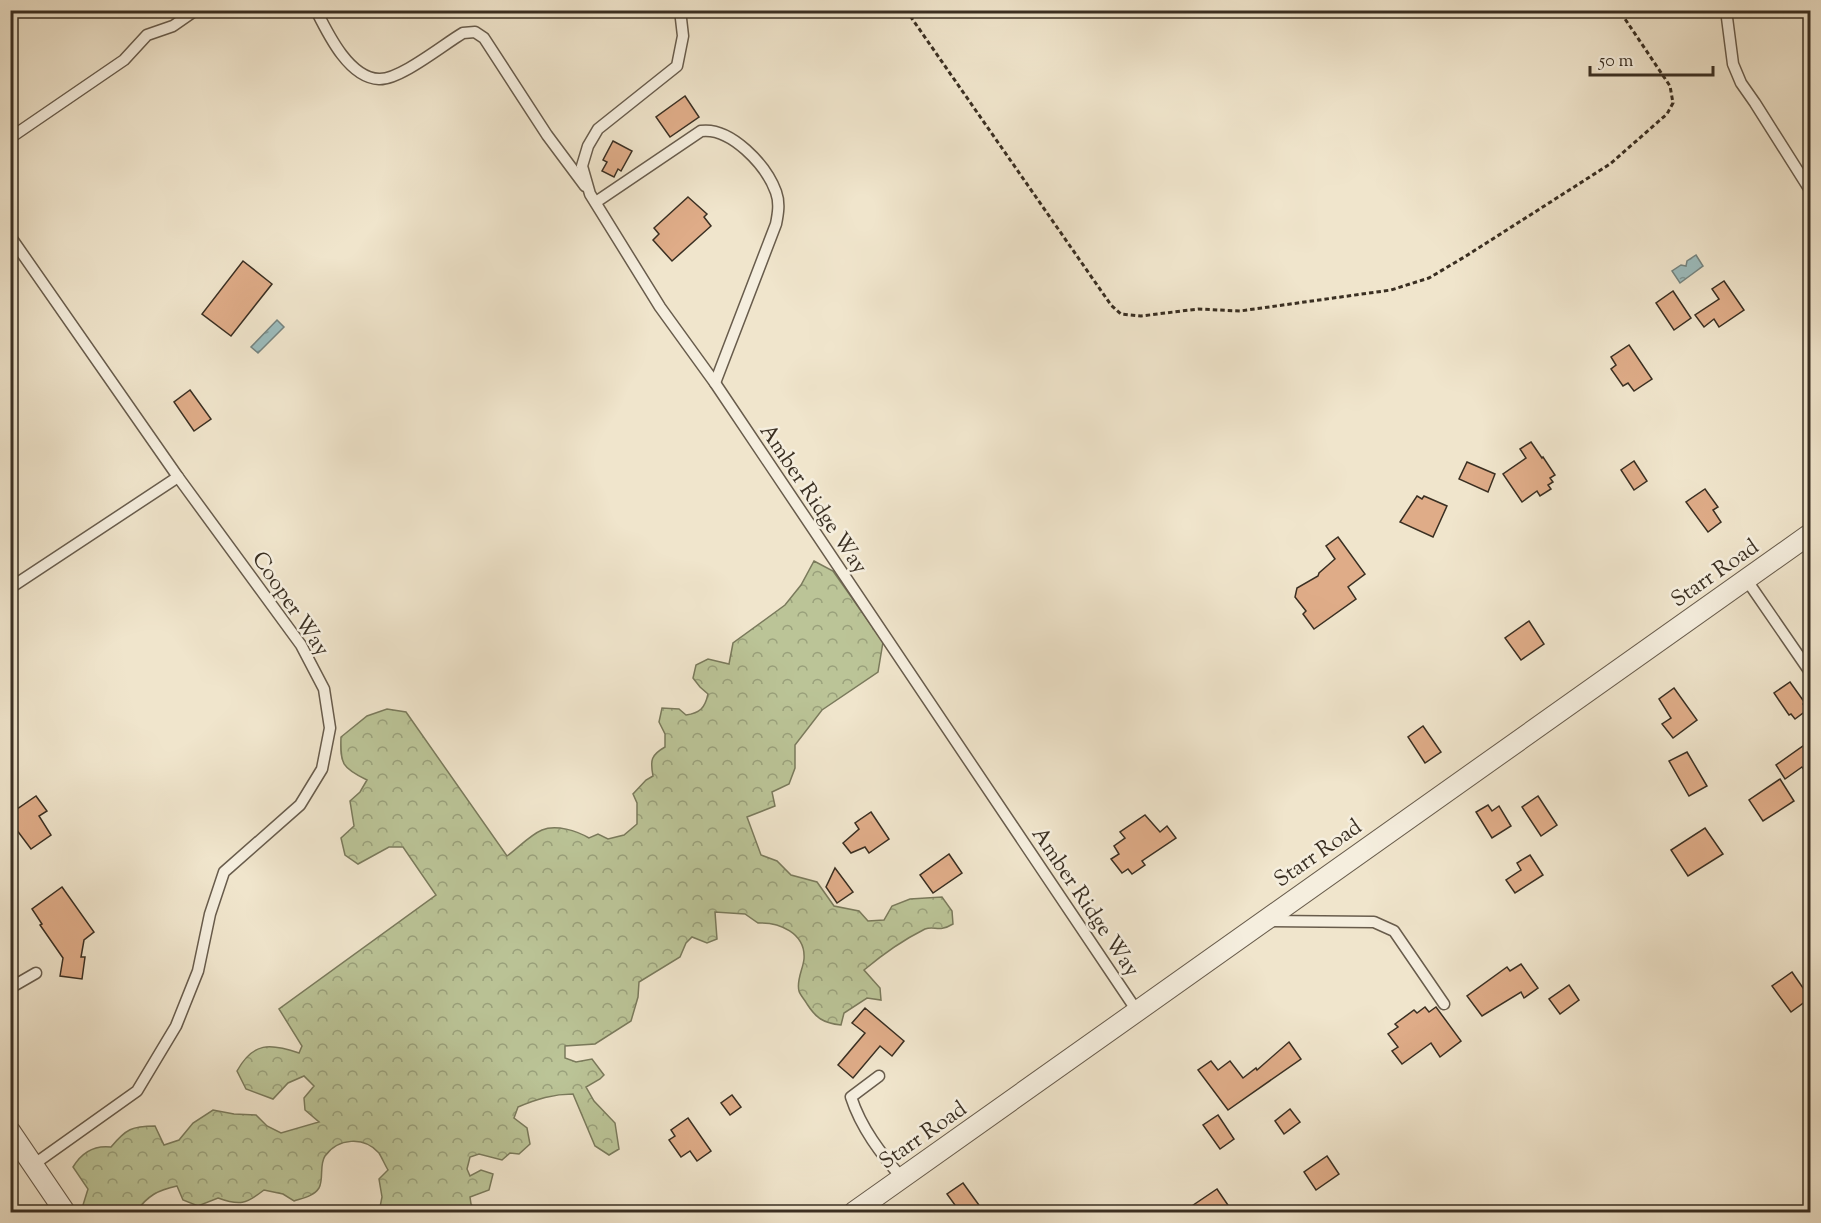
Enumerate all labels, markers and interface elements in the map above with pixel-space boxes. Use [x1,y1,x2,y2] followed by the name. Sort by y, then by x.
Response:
[1590,39,1713,77] scale bar
[1598,49,1634,75] text: 50 m
[750,418,875,581] street label: Amber Ridge Way
[1665,532,1766,617] street label: Starr Road
[243,546,336,664] street label: Cooper Way
[1268,812,1369,897] street label: Starr Road
[1022,821,1147,984] street label: Amber Ridge Way
[873,1094,974,1179] street label: Starr Road

